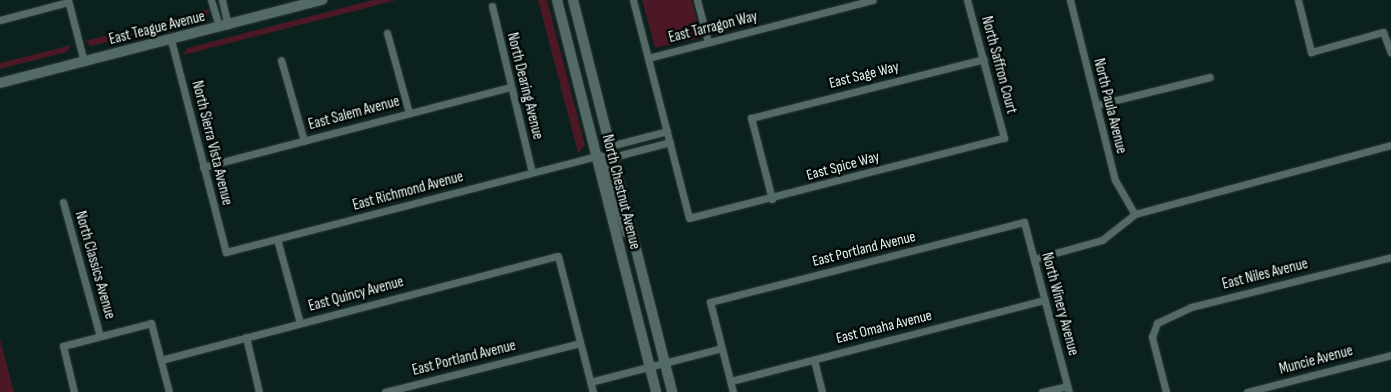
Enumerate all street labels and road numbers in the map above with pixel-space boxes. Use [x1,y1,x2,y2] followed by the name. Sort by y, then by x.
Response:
[107,7,207,49] street label: East Teague Avenue
[667,7,759,47] street label: East Tarragon Way
[977,14,1021,116] street label: North Saffron Court
[503,31,547,141] street label: North Dearing Avenue
[1089,56,1131,156] street label: North Paula Avenue
[827,58,901,92] street label: East Sage Way
[188,79,236,207] street label: North Sierra Vista Avenue
[306,92,402,134] street label: East Salem Avenue
[598,133,644,251] street label: North Chestnut Avenue
[805,148,881,184] street label: East Spice Way
[351,168,465,214] street label: East Richmond Avenue
[71,209,119,321] street label: North Classics Avenue
[810,227,918,271] street label: East Portland Avenue
[1038,250,1082,358] street label: North Winery Avenue
[1220,255,1310,293] street label: East Niles Avenue
[306,273,406,315] street label: East Quincy Avenue
[834,306,934,348] street label: East Omaha Avenue
[410,336,518,380] street label: East Portland Avenue
[1277,342,1355,378] street label: Muncie Avenue

